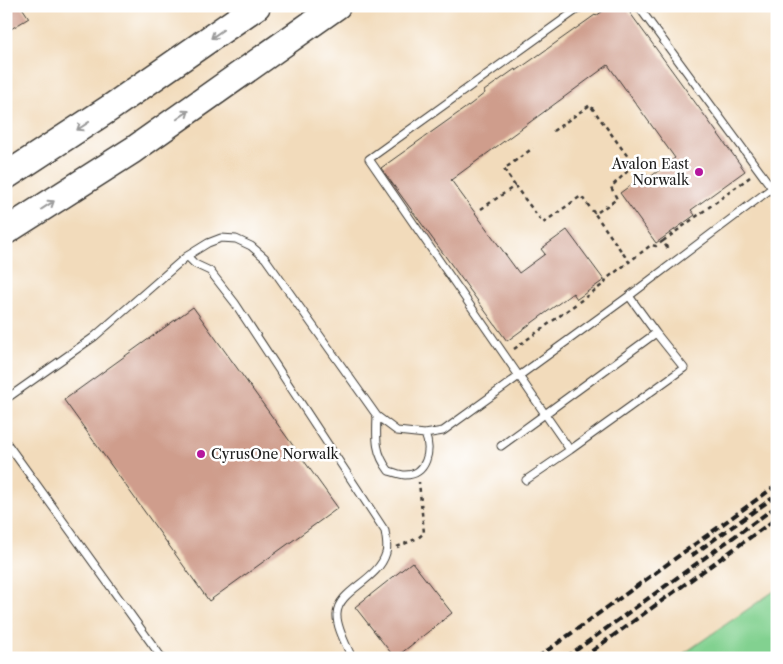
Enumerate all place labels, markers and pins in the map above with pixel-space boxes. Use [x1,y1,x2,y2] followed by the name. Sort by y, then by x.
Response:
[611,155,690,189] place label: Avalon East Norwalk
[693,166,705,178] marker: Avalon East Norwalk
[211,445,340,463] place label: CyrusOne Norwalk
[195,448,207,460] marker: CyrusOne Norwalk

